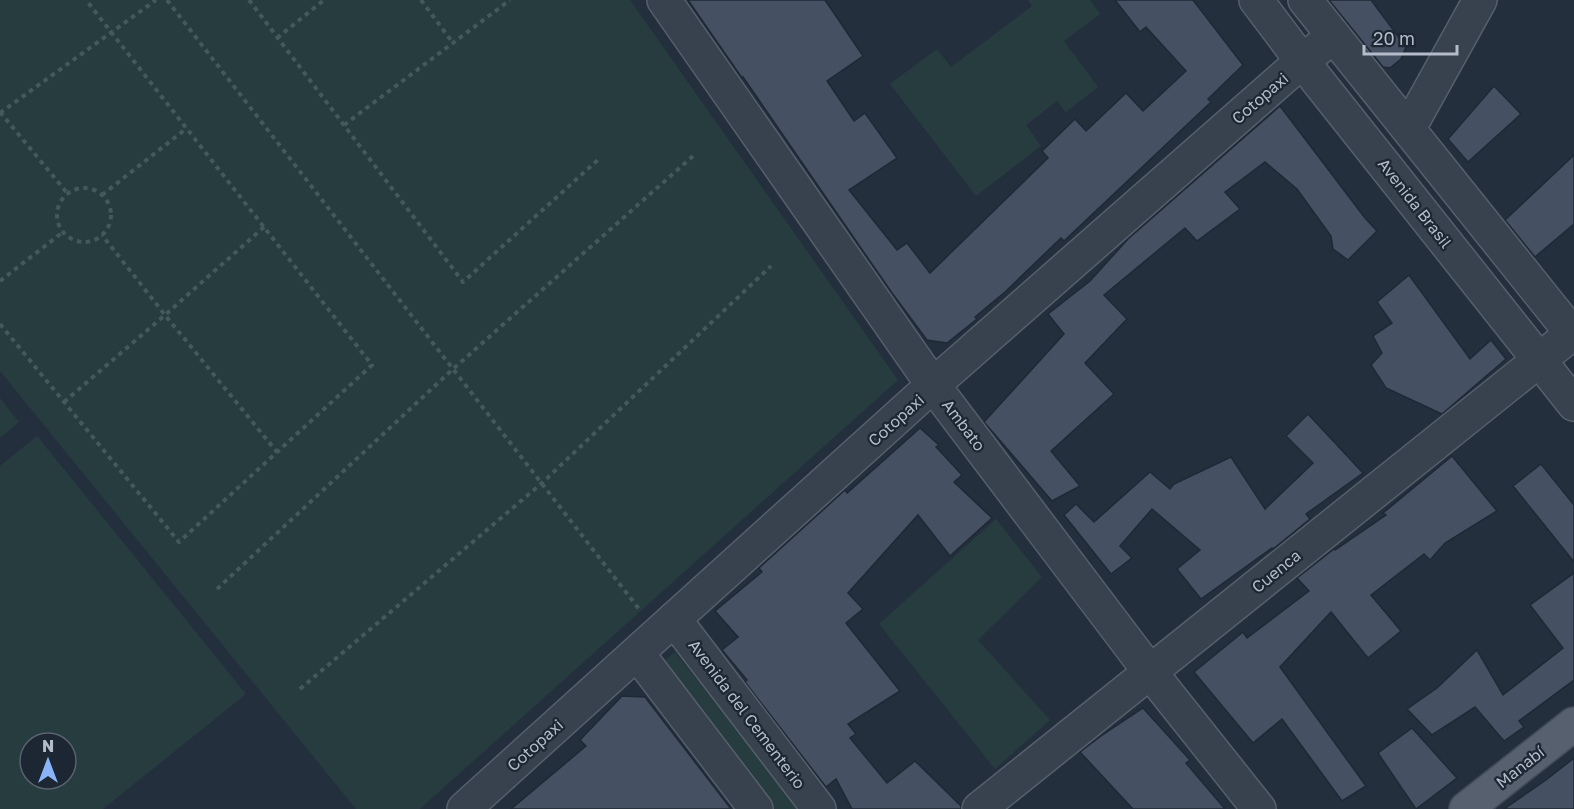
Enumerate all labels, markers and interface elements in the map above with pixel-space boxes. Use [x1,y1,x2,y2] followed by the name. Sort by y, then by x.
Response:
[1364,18,1457,56] scale bar
[1373,27,1415,49] text: 20 m
[1228,68,1292,128] street label: Cotopaxi
[1374,154,1456,252] street label: Avenida Brasil
[864,390,928,450] street label: Cotopaxi
[938,395,990,455] street label: Ambato
[1247,545,1305,597] street label: Cuenca
[684,635,810,793] street label: Avenida del Cementerio
[503,715,567,775] street label: Cotopaxi
[18,731,78,791] north arrow
[42,736,54,756] text: N
[1492,741,1549,792] street label: Manabí

